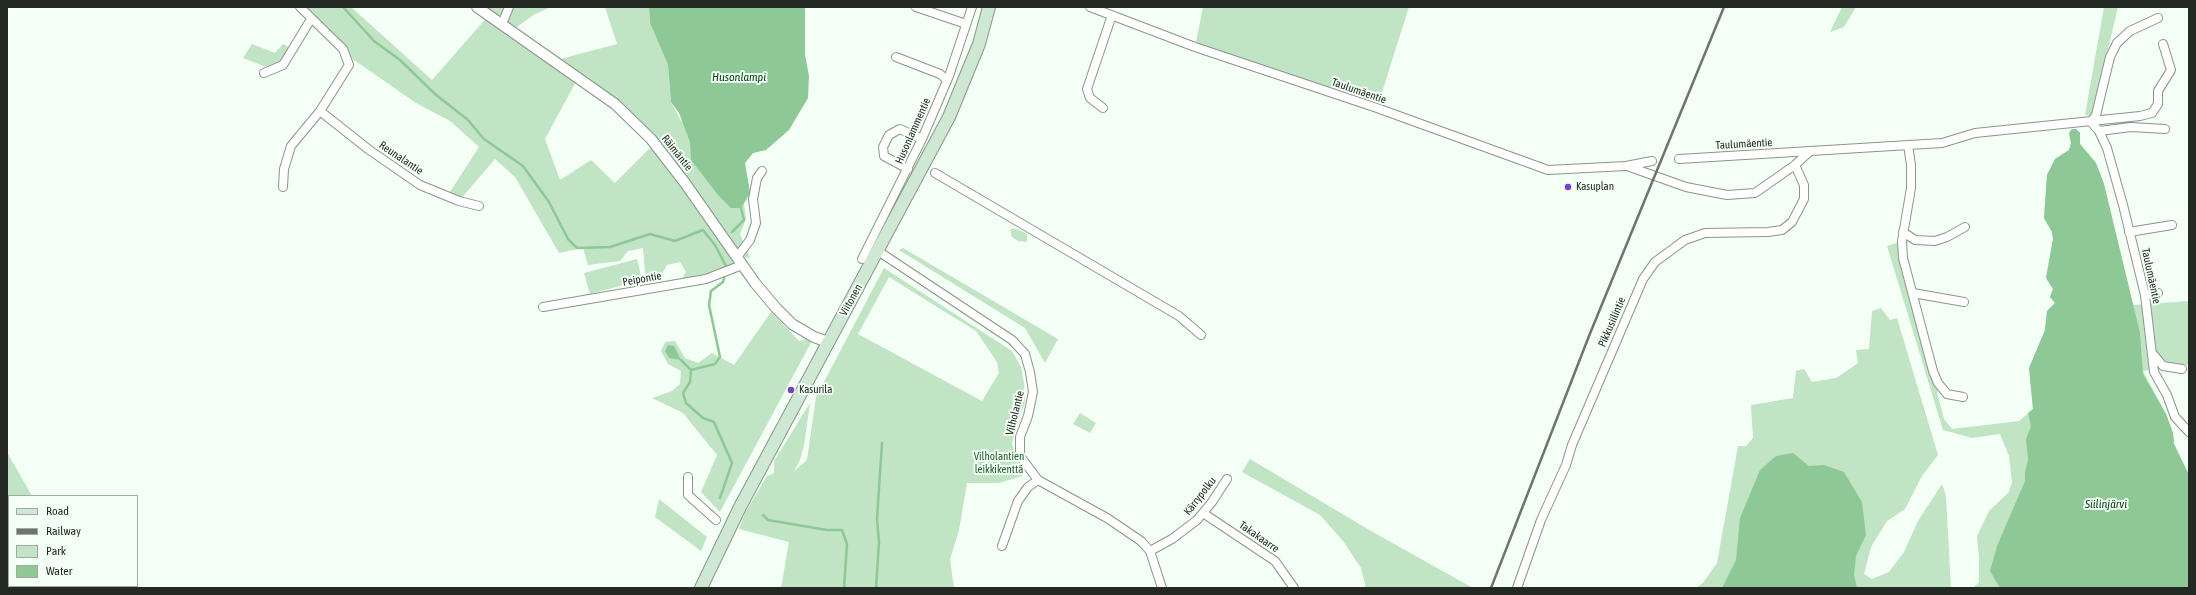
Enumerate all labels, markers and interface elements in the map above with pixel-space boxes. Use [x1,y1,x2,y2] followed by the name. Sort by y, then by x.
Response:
[712,70,766,84] water label: Husonlampi
[1330,76,1388,106] street label: Taulumäentie
[893,96,933,166] street label: Husonlammentie
[659,132,695,174] street label: Räimäntie
[1715,136,1773,152] street label: Taulumäentie
[376,138,426,178] street label: Reunalantie
[1576,180,1614,194] place label: Kasuplan
[1563,182,1573,192] marker: Kasuplan
[2139,247,2163,305] street label: Taulumäentie
[622,269,662,289] street label: Peipontie
[837,282,865,318] street label: Viitonen
[1596,295,1628,349] street label: Pikkusiilintie
[799,383,832,397] place label: Kasurila
[786,385,796,395] marker: Kasurila
[1003,389,1027,437] street label: Vilholantie
[974,450,1024,476] park label: Vilholantien leikkikenttä
[1181,474,1219,518] street label: Kärrypolku
[8,495,138,587] legend
[2085,497,2127,511] water label: Siilinjärvi
[46,504,69,518] text: Road
[1237,518,1281,556] street label: Takakaarre
[46,524,81,538] text: Railway
[46,544,66,558] text: Park
[46,564,72,578] text: Water

